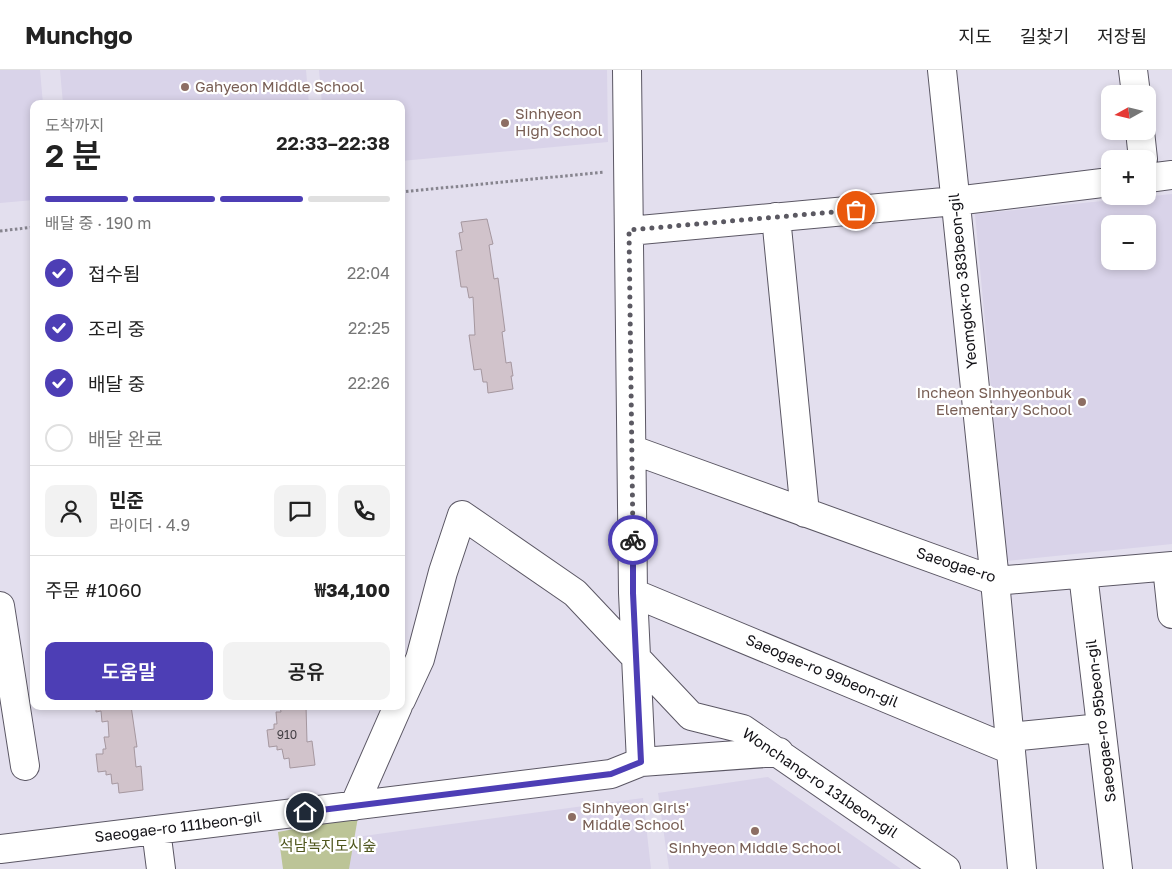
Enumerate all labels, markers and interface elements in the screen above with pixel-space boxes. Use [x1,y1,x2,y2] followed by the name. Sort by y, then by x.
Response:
[25,20,133,49] text: Munchgo
[959,25,992,47] text: 지도
[1020,25,1069,47] text: 길찾기
[1097,25,1147,47] text: 저장됨
[195,77,364,95] place label: Gahyeon Middle School
[179,81,191,93] marker: Gahyeon Middle School
[1101,85,1156,140] north arrow
[1101,85,1156,270] map controls
[515,104,603,139] place label: Sinhyeon High School
[45,115,104,135] text: 도착까지
[499,117,511,129] marker: Sinhyeon High School
[276,131,390,154] text: 22:33–22:38
[45,136,102,174] text: 2 분
[1101,150,1156,205] button: +
[835,189,877,231] pin
[944,192,980,370] street label: Yeomgok-ro 383beon-gil
[842,196,870,224] icon: bag
[45,213,151,233] text: 배달 중 · 190 m
[1101,215,1156,270] button: −
[45,259,73,287] icon: check
[88,262,140,285] text: 접수됨
[347,263,390,283] text: 22:04
[45,314,73,342] icon: check
[88,317,145,340] text: 조리 중
[348,318,390,338] text: 22:25
[45,369,73,397] icon: check
[88,372,145,395] text: 배달 중
[348,373,390,393] text: 22:26
[916,383,1073,418] place label: Incheon Sinhyeonbuk Elementary School
[1076,396,1088,408] marker: Incheon Sinhyeonbuk Elementary School
[88,427,163,450] text: 배달 완료
[45,485,97,537] button: person
[274,485,326,537] button: chat
[338,485,390,537] button: phone
[109,488,144,511] text: 민준
[109,515,190,535] text: 라이더 · 4.9
[608,515,658,565] courier
[619,526,647,554] icon: bike
[914,543,998,585] street label: Saeogae-ro
[45,578,142,601] text: 주문 #1060
[315,578,390,601] text: ₩34,100
[743,630,902,711] street label: Saeogae-ro 99beon-gil
[1081,638,1119,804] street label: Saeogae-ro 95beon-gil
[45,642,213,700] button: 도움말
[223,642,390,700] button: 공유
[739,723,902,841] street label: Wonchang-ro 131beon-gil
[277,727,297,742] house number: 910
[284,791,326,833] pin
[291,798,319,826] icon: home
[582,798,689,833] place label: Sinhyeon Girls' Middle School
[93,807,263,845] street label: Saeogae-ro 111beon-gil
[566,811,578,823] marker: Sinhyeon Girls' Middle School
[749,825,761,837] marker: Sinhyeon Middle School
[280,836,376,854] park label: 석남녹지도시숲
[669,838,842,856] place label: Sinhyeon Middle School

